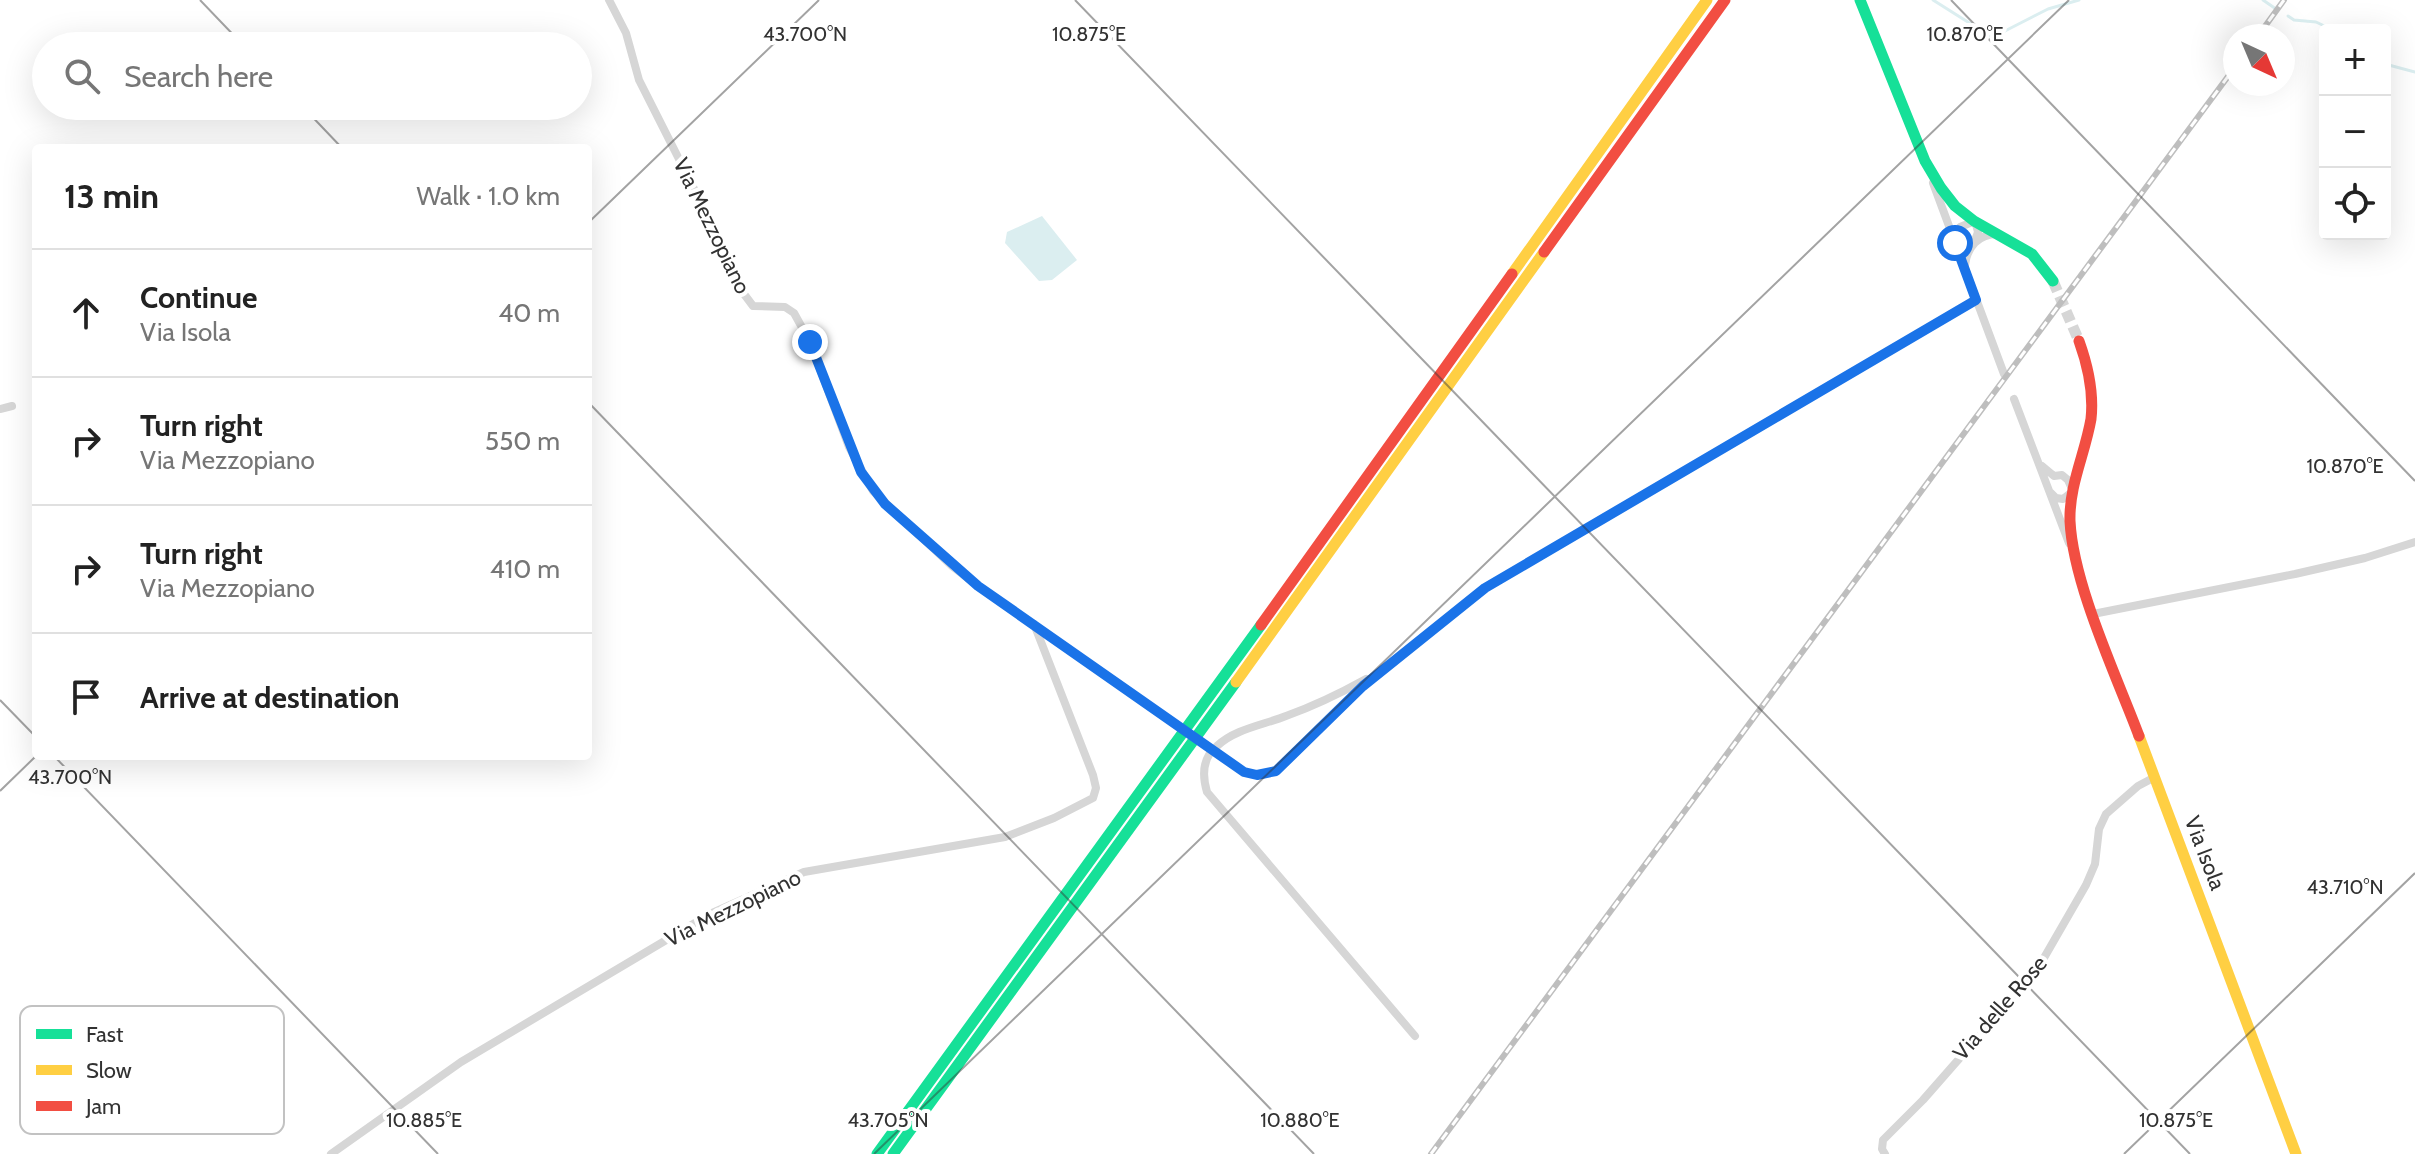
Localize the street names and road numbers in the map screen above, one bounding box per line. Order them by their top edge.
street label: Via Mezzopiano [667,154,757,298]
street label: Via Isola [2179,812,2232,894]
street label: Via Mezzopiano [661,863,805,953]
street label: Via delle Rose [1947,950,2053,1066]

